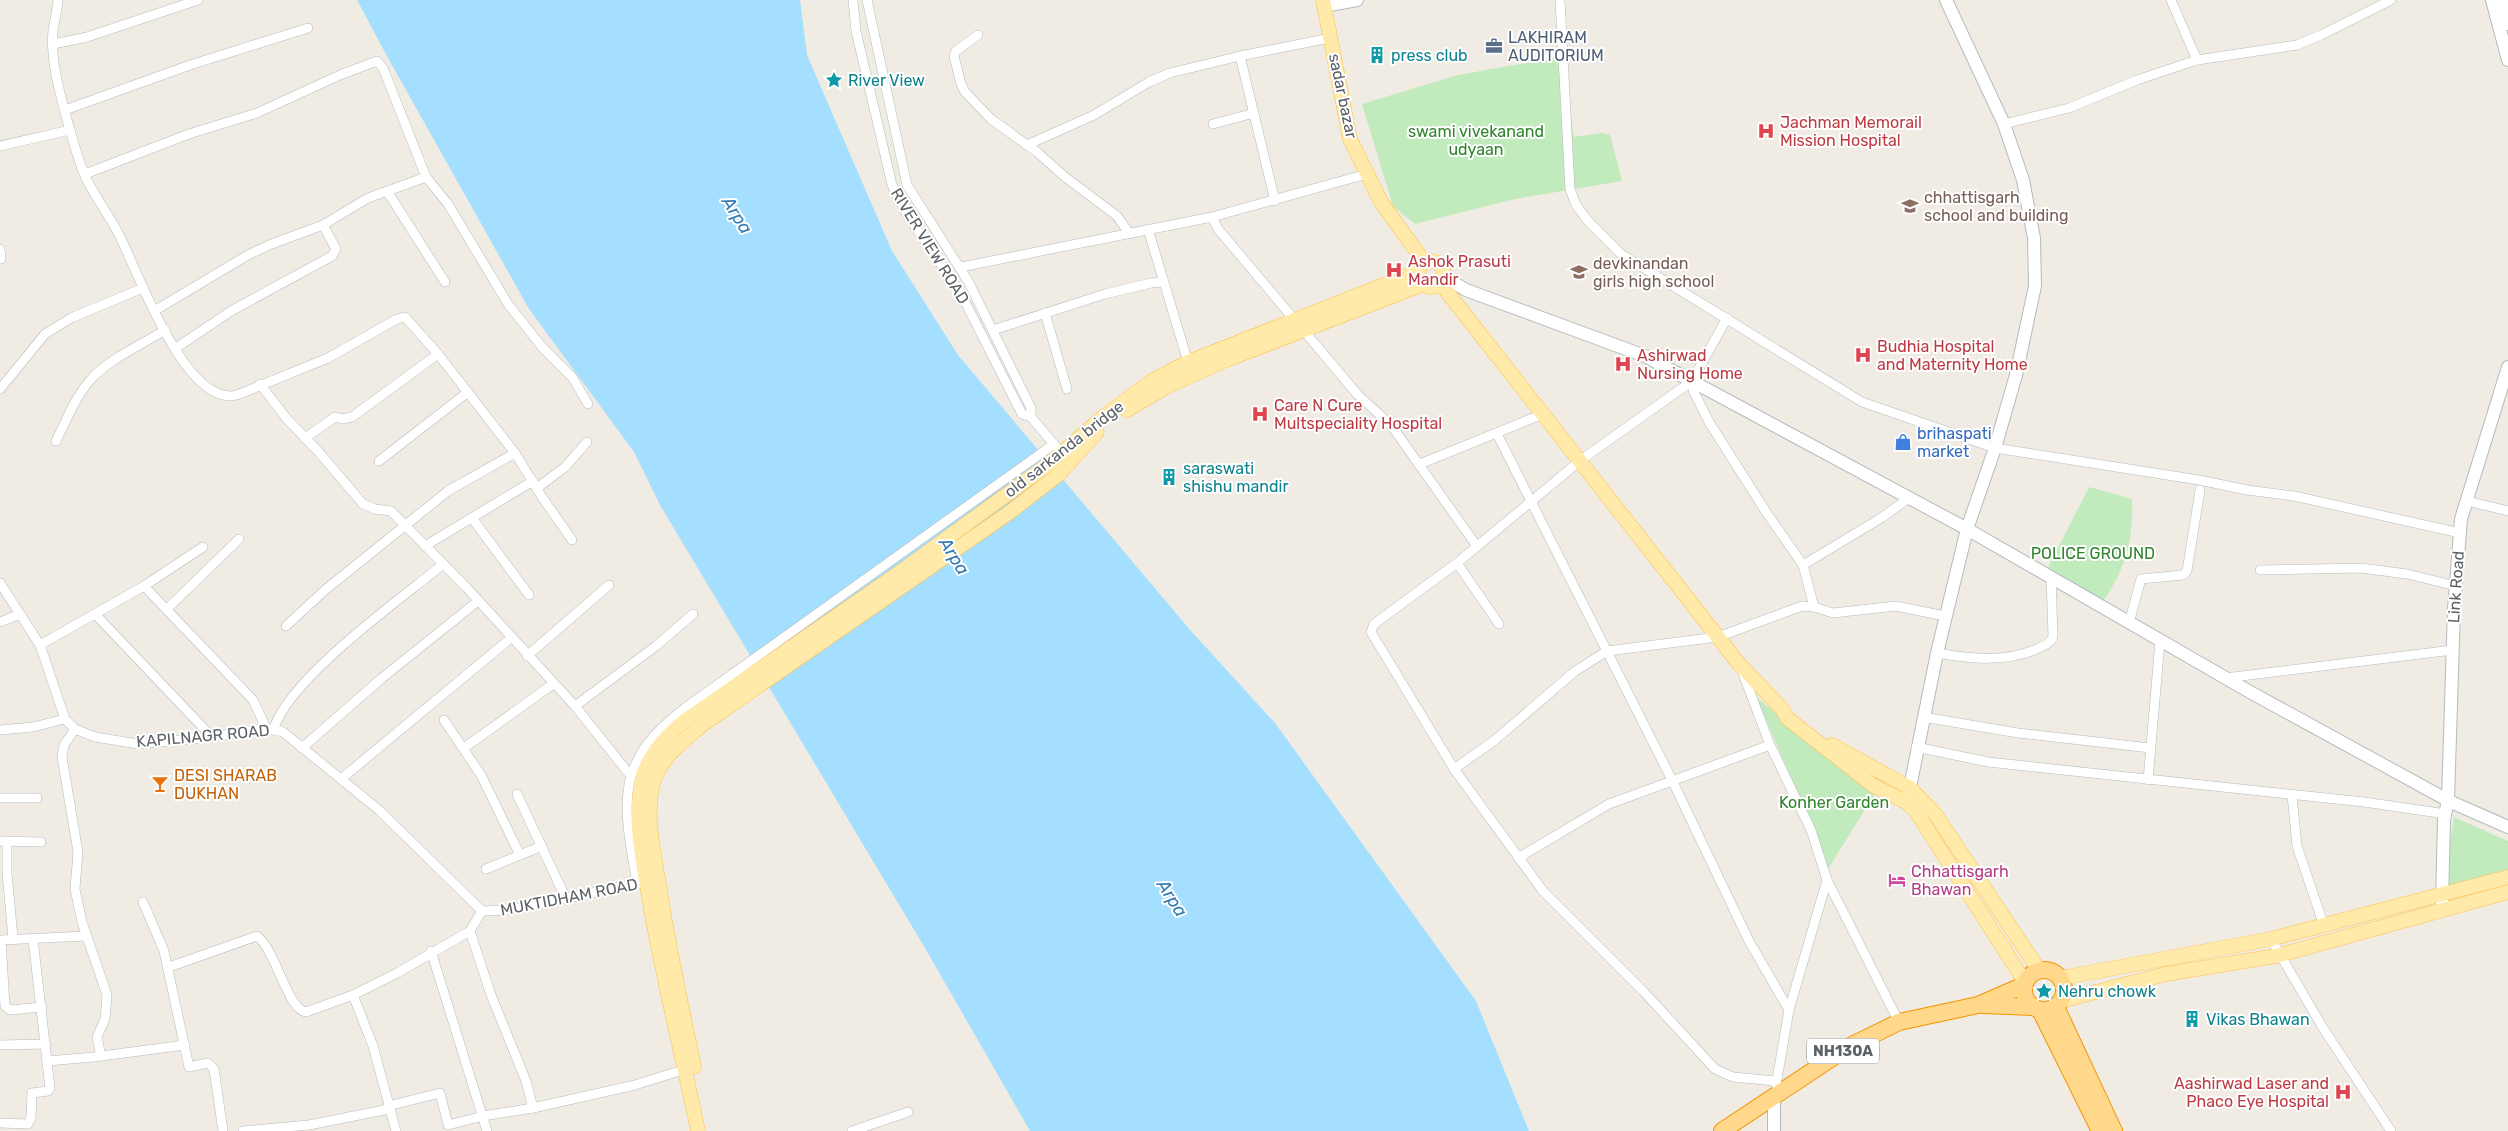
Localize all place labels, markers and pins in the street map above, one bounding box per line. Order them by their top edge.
place label: LAKHIRAM AUDITORIUM [1508,28,1604,65]
office icon: LAKHIRAM AUDITORIUM [1484,36,1504,56]
building icon: press club [1367,45,1387,65]
place label: press club [1391,46,1468,65]
place icon: River View [824,70,844,90]
place label: River View [848,71,925,90]
place label: Jachman Memorail Mission Hospital [1780,113,1922,150]
hospital icon: Jachman Memorail Mission Hospital [1756,121,1776,141]
place label: chhattisgarh school and building [1924,188,2068,225]
school or university icon: chhattisgarh school and building [1900,196,1920,216]
place label: Ashok Prasuti Mandir [1408,252,1511,289]
place label: devkinandan girls high school [1593,254,1714,291]
hospital icon: Ashok Prasuti Mandir [1384,260,1404,280]
school or university icon: devkinandan girls high school [1569,262,1589,282]
place label: Budhia Hospital and Maternity Home [1877,337,2028,374]
hospital icon: Budhia Hospital and Maternity Home [1853,345,1873,365]
place label: Ashirwad Nursing Home [1637,346,1743,383]
hospital icon: Ashirwad Nursing Home [1613,354,1633,374]
place label: Care N Cure Multspeciality Hospital [1274,396,1442,433]
hospital icon: Care N Cure Multspeciality Hospital [1250,404,1270,424]
place label: brihaspati market [1917,424,1992,461]
shop icon: brihaspati market [1893,432,1913,452]
place label: saraswati shishu mandir [1183,459,1288,496]
building icon: saraswati shishu mandir [1159,467,1179,487]
place label: DESI SHARAB DUKHAN [174,766,277,803]
bar icon: DESI SHARAB DUKHAN [150,774,170,794]
place label: Chhattisgarh Bhawan [1911,862,2009,899]
hotel icon: Chhattisgarh Bhawan [1887,870,1907,890]
place icon: Nehru chowk [2034,981,2054,1001]
place label: Nehru chowk [2058,982,2157,1001]
building icon: Vikas Bhawan [2182,1009,2202,1029]
place label: Vikas Bhawan [2206,1010,2310,1029]
place label: Aashirwad Laser and Phaco Eye Hospital [2174,1074,2329,1111]
hospital icon: Aashirwad Laser and Phaco Eye Hospital [2333,1082,2353,1102]

